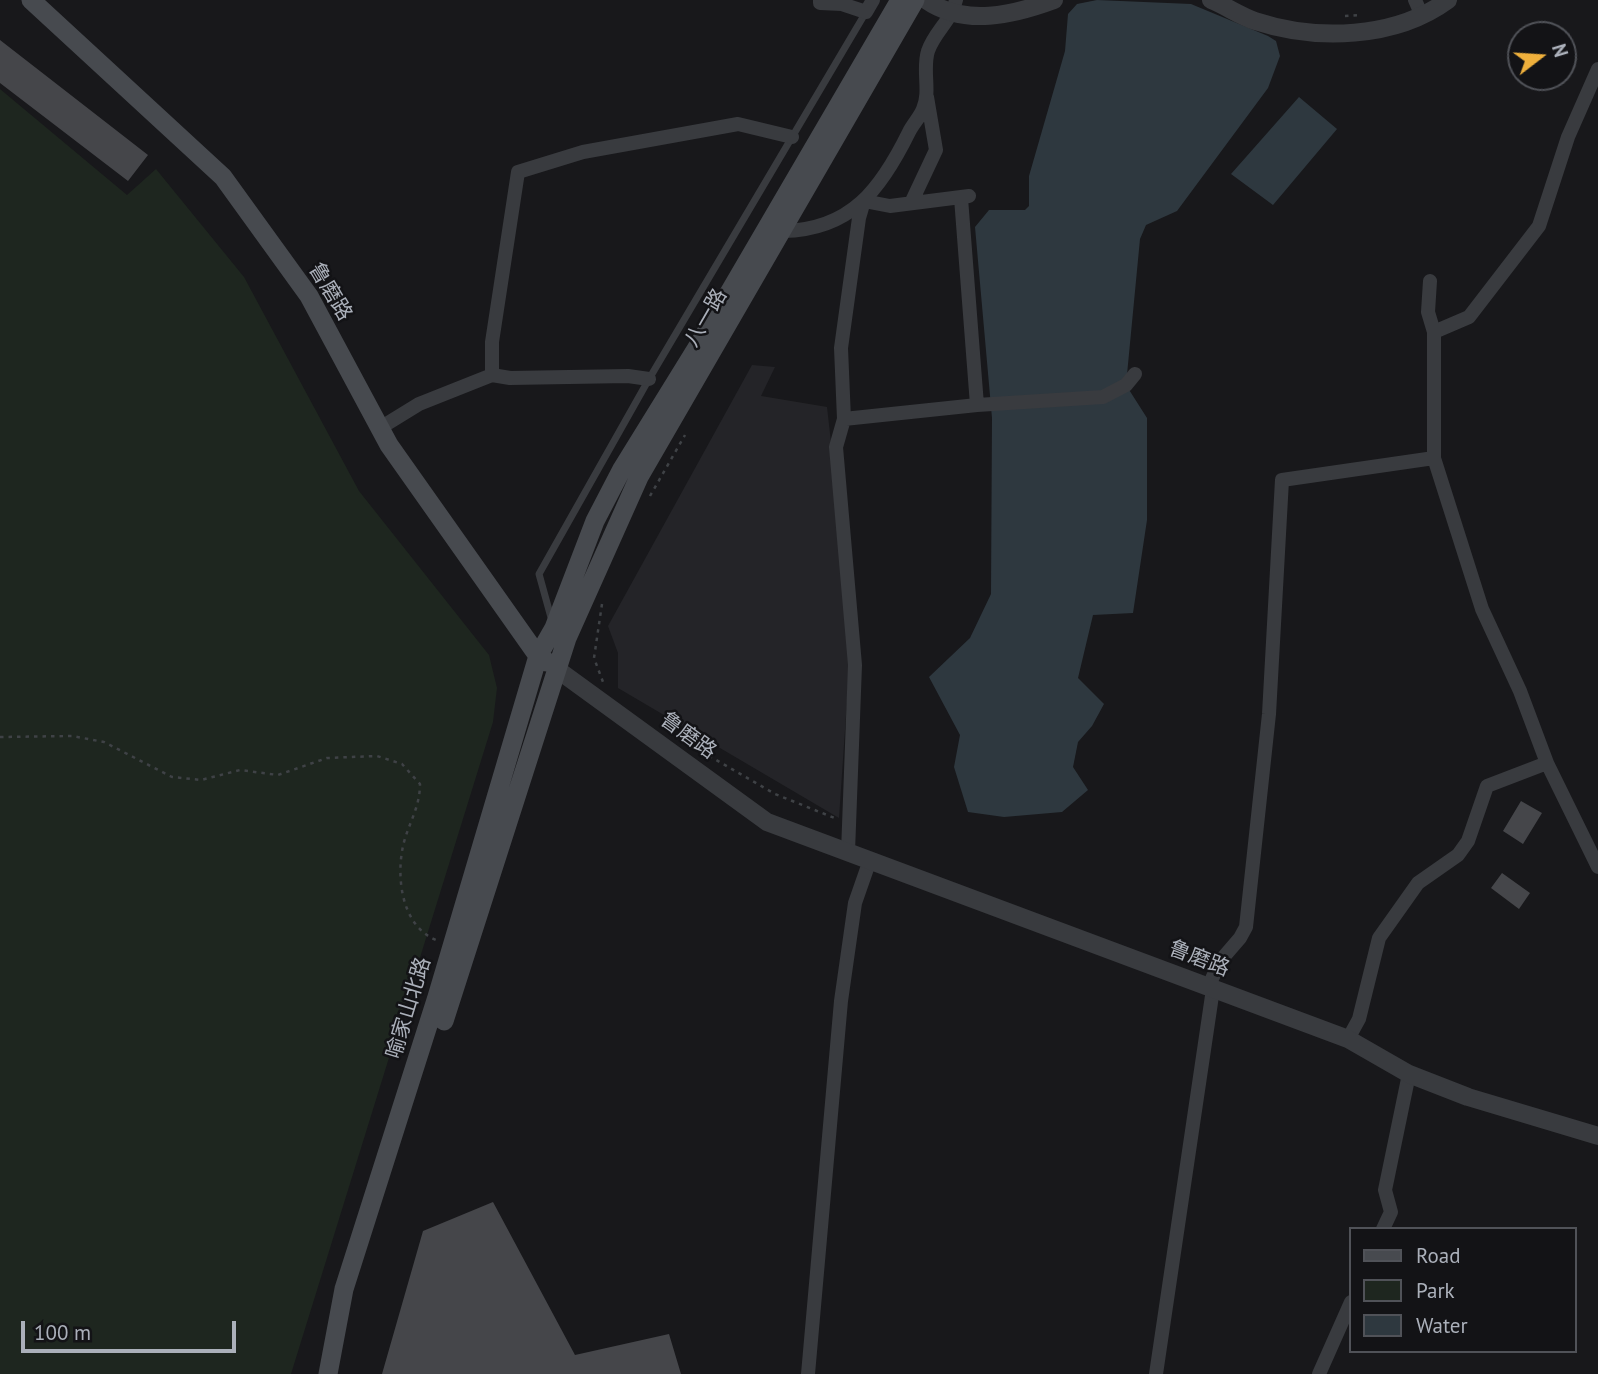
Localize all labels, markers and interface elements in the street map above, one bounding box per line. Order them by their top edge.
north arrow [1507,21,1577,91]
text: N [1547,41,1573,60]
street label: 鲁磨路 [303,259,357,325]
street label: 八一路 [679,284,733,352]
street label: 鲁磨路 [655,707,721,765]
street label: 鲁磨路 [1165,936,1233,982]
street label: 喻家山北路 [382,954,436,1062]
legend [1350,1227,1577,1353]
text: Road [1416,1242,1460,1269]
text: Park [1416,1277,1455,1304]
scale bar [24,1308,240,1352]
text: Water [1416,1312,1468,1339]
text: 100 m [34,1319,91,1346]

